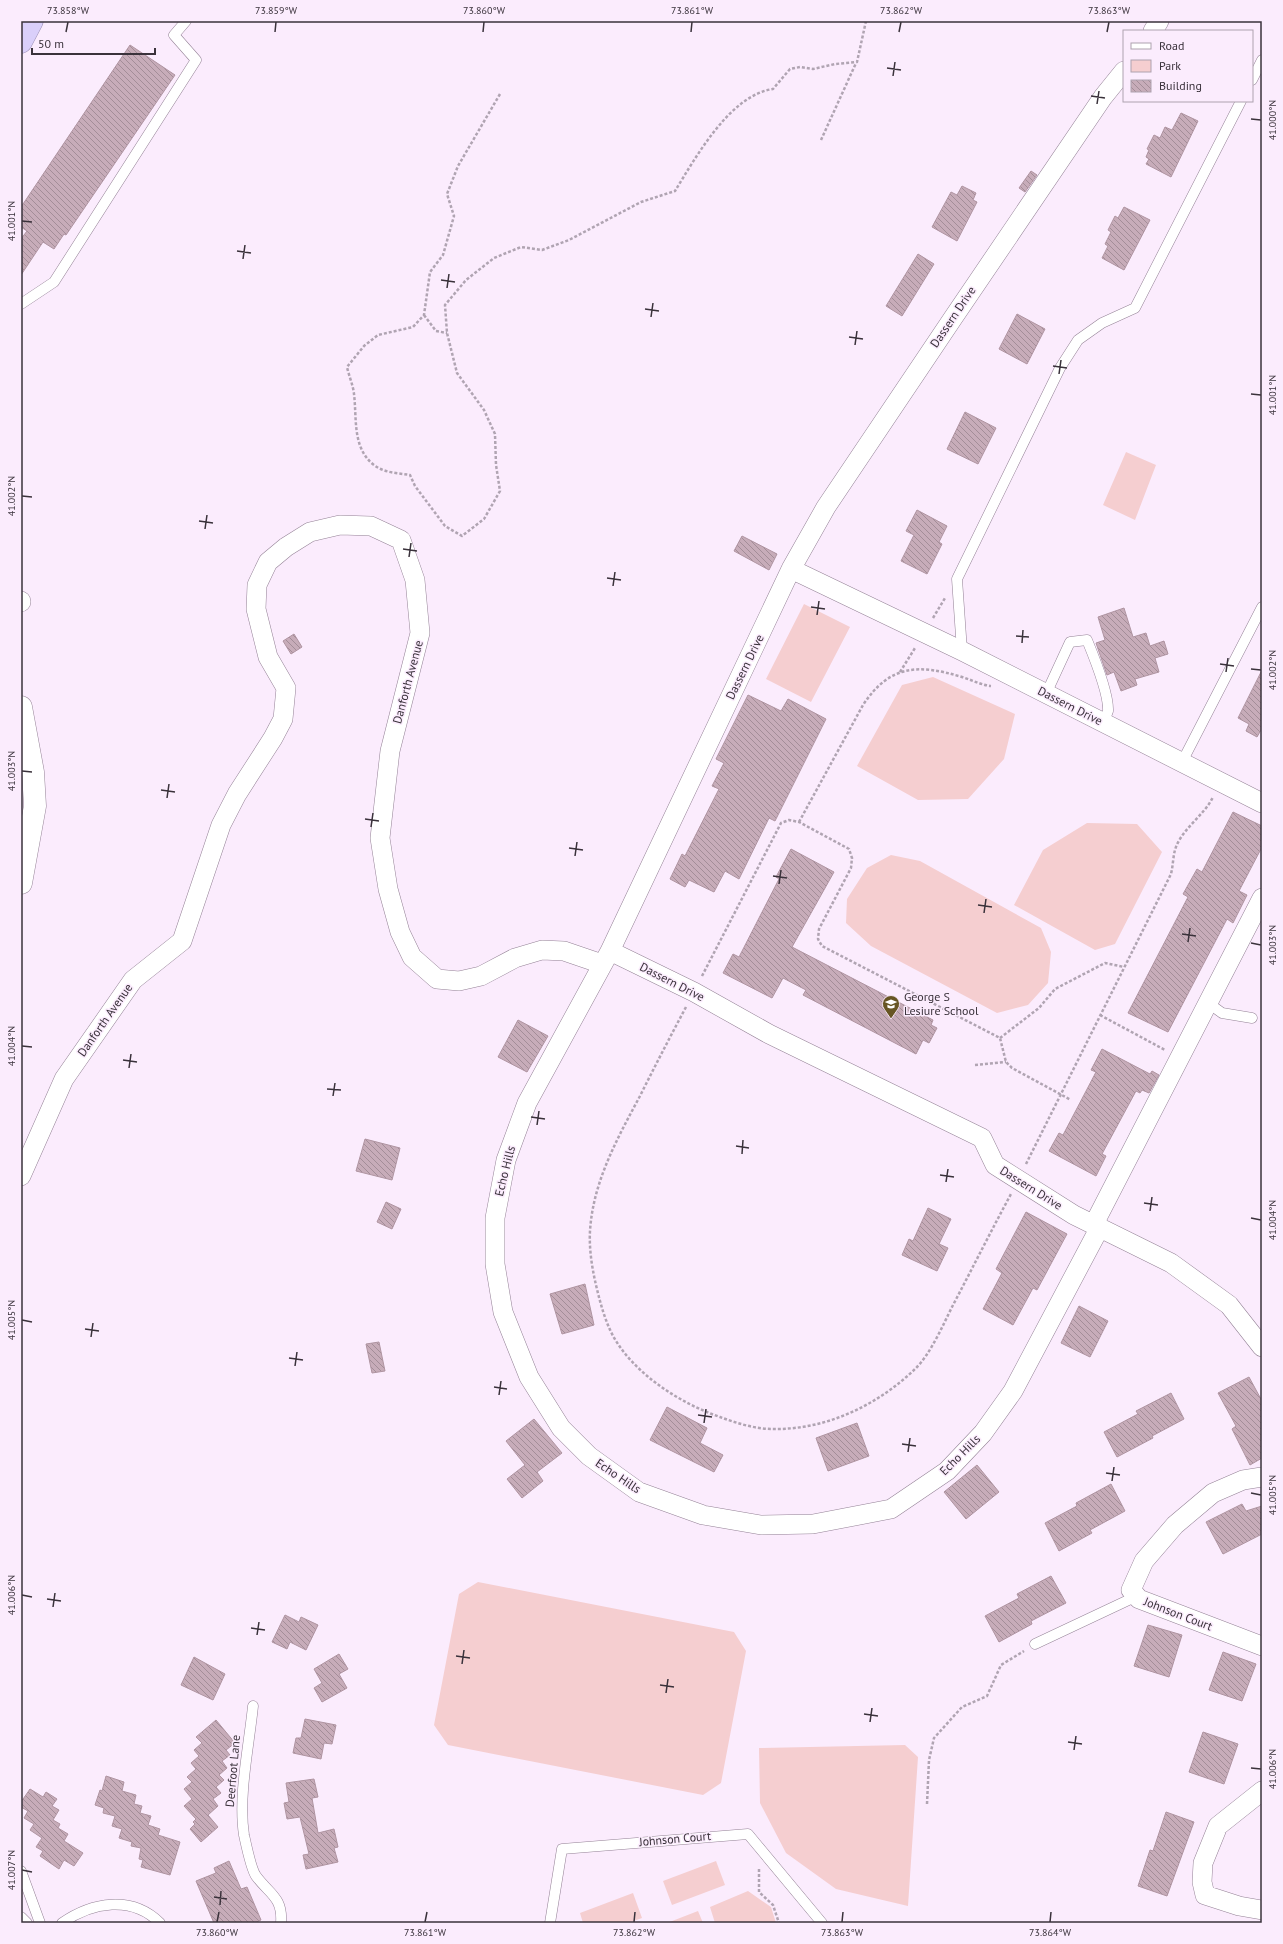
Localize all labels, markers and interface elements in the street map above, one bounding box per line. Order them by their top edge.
text: 73.858°W [47,4,90,17]
text: 73.859°W [255,4,298,17]
text: 73.860°W [463,4,506,17]
text: 73.861°W [671,4,714,17]
text: 73.862°W [880,4,923,17]
text: 73.863°W [1088,4,1131,17]
scale bar [32,30,155,56]
legend [1123,30,1253,102]
text: 50 m [38,36,64,51]
text: Road [1159,38,1184,53]
text: Park [1159,58,1181,73]
text: Building [1159,78,1202,93]
text: 41.000°N [1266,100,1279,140]
text: 41.001°N [5,201,18,241]
street label: Dassern Drive [927,283,979,350]
text: 41.001°N [1266,375,1279,415]
text: 41.002°N [5,476,18,516]
street label: Dassern Drive [722,632,767,702]
street label: Danforth Avenue [389,638,426,725]
text: 41.002°N [1266,650,1279,690]
street label: Dassern Drive [1035,683,1105,728]
text: 41.003°N [5,751,18,791]
text: 41.003°N [1266,925,1279,965]
street label: Dassern Drive [637,959,707,1004]
street label: Danforth Avenue [74,980,135,1059]
place label: George S Lesiure School [904,989,979,1018]
school or university icon: George S Lesiure School [881,994,901,1019]
text: 41.004°N [5,1026,18,1066]
street label: Echo Hills [491,1144,518,1198]
street label: Dassern Drive [997,1162,1065,1213]
text: 41.004°N [1266,1200,1279,1240]
text: 41.005°N [5,1300,18,1340]
street label: Echo Hills [936,1431,983,1478]
street label: Echo Hills [593,1455,644,1496]
text: 41.005°N [1266,1475,1279,1515]
text: 41.006°N [5,1575,18,1615]
street label: Johnson Court [1141,1593,1215,1633]
street label: Deerfoot Lane [222,1734,243,1808]
text: 41.006°N [1266,1749,1279,1789]
street label: Johnson Court [637,1828,712,1849]
text: 41.007°N [5,1850,18,1890]
text: 73.860°W [196,1926,239,1939]
text: 73.861°W [404,1926,447,1939]
text: 73.862°W [613,1926,656,1939]
text: 73.863°W [821,1926,864,1939]
text: 73.864°W [1029,1926,1072,1939]

